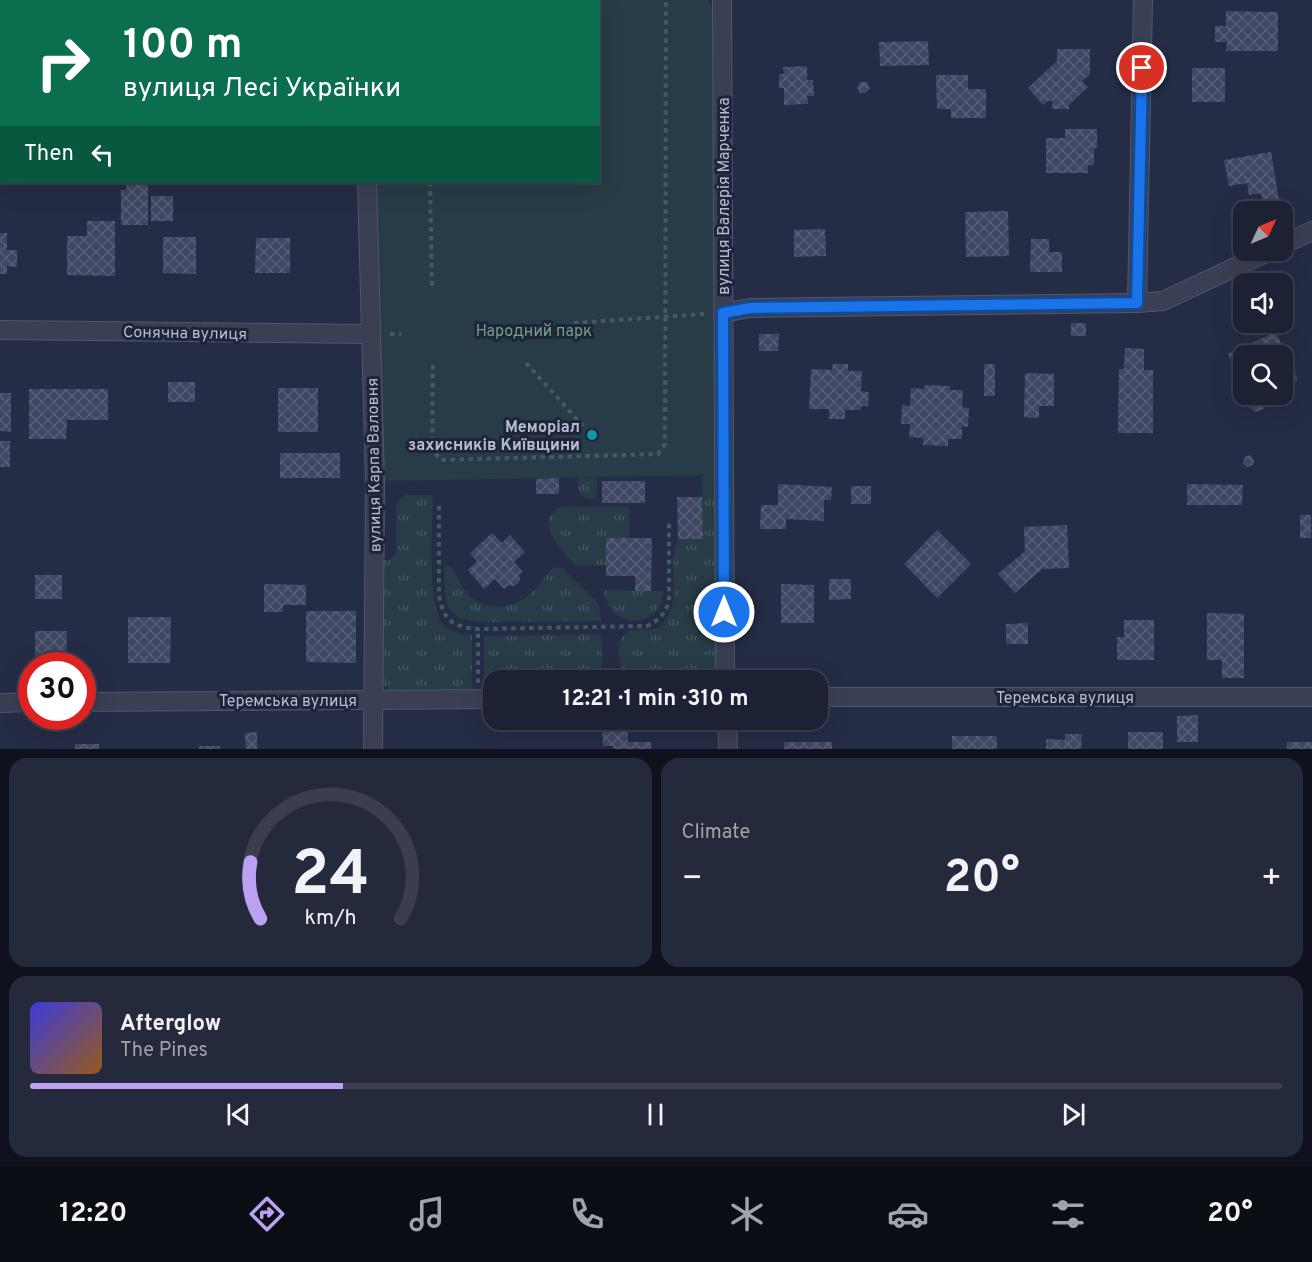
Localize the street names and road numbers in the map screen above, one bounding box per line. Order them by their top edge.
street label: вулиця Валерія Марченка [715,97,735,295]
street label: Сонячна вулиця [123,323,247,345]
street label: вулиця Карпа Валовня [363,378,387,552]
street label: Теремська вулиця [996,689,1134,709]
street label: Теремська вулиця [219,692,357,712]

